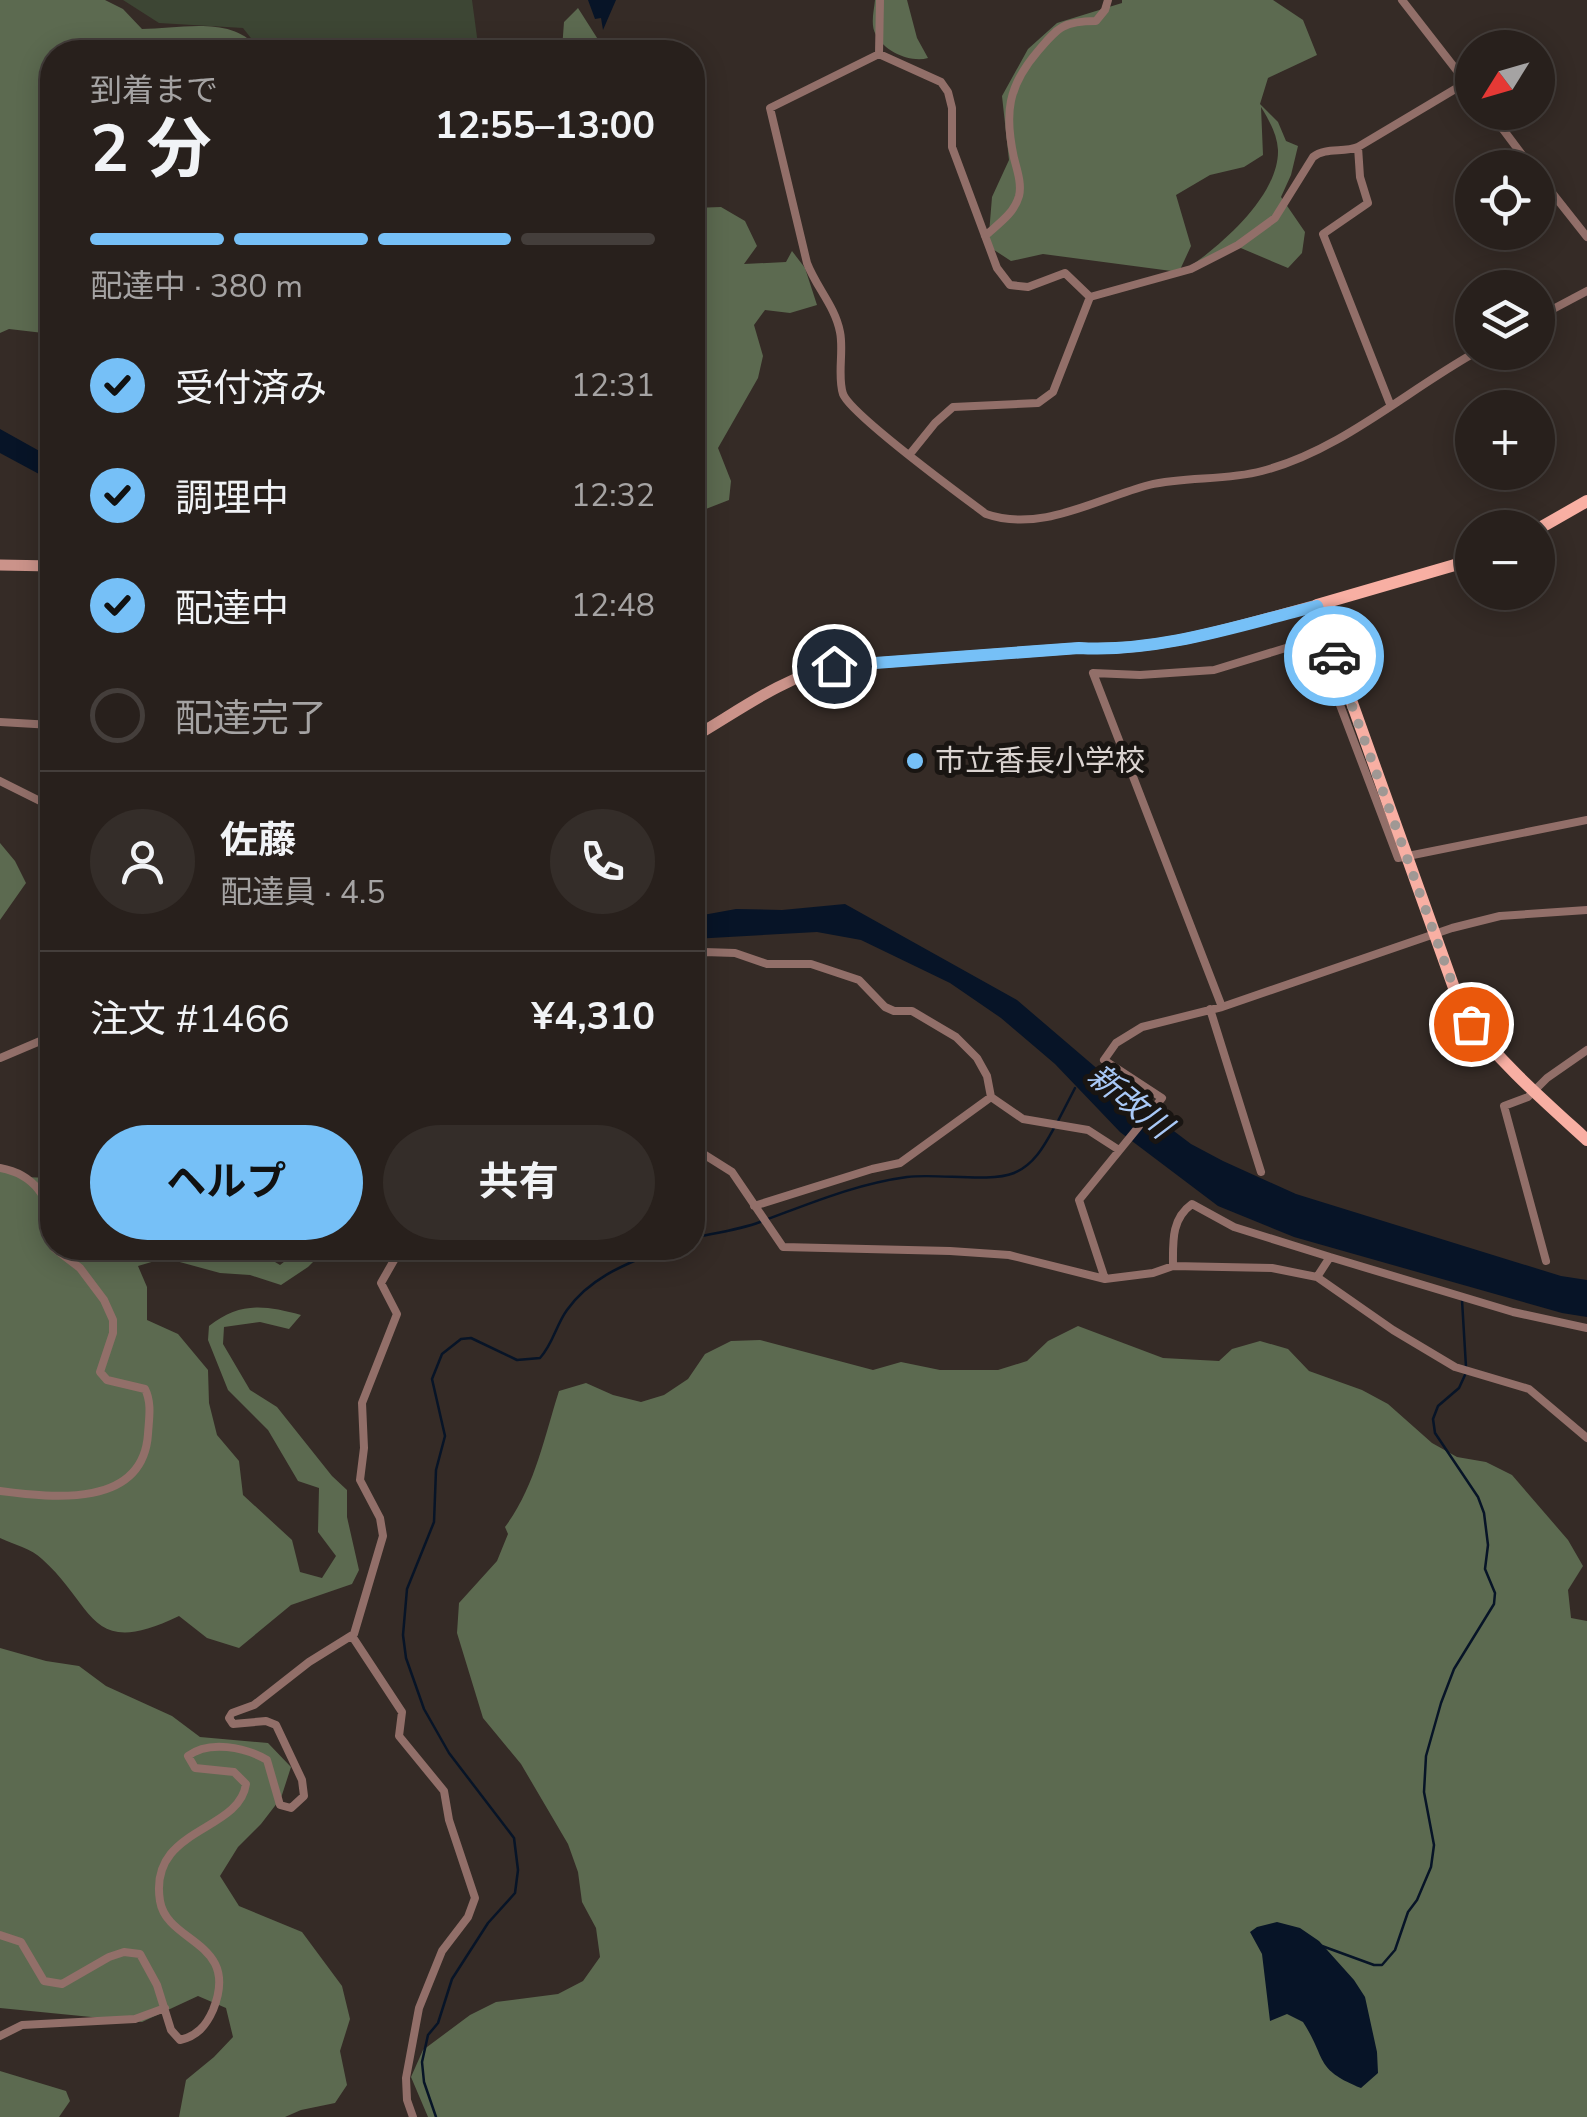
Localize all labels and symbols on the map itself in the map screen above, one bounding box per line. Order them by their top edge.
north arrow [1455,30,1555,130]
courier [1284,606,1384,706]
pin [792,624,877,709]
place label: 市立香長小学校 [935,741,1145,782]
marker: 市立香長小学校 [904,750,926,772]
pin [1429,982,1514,1067]
water label: 新改川 [1079,1054,1183,1150]

